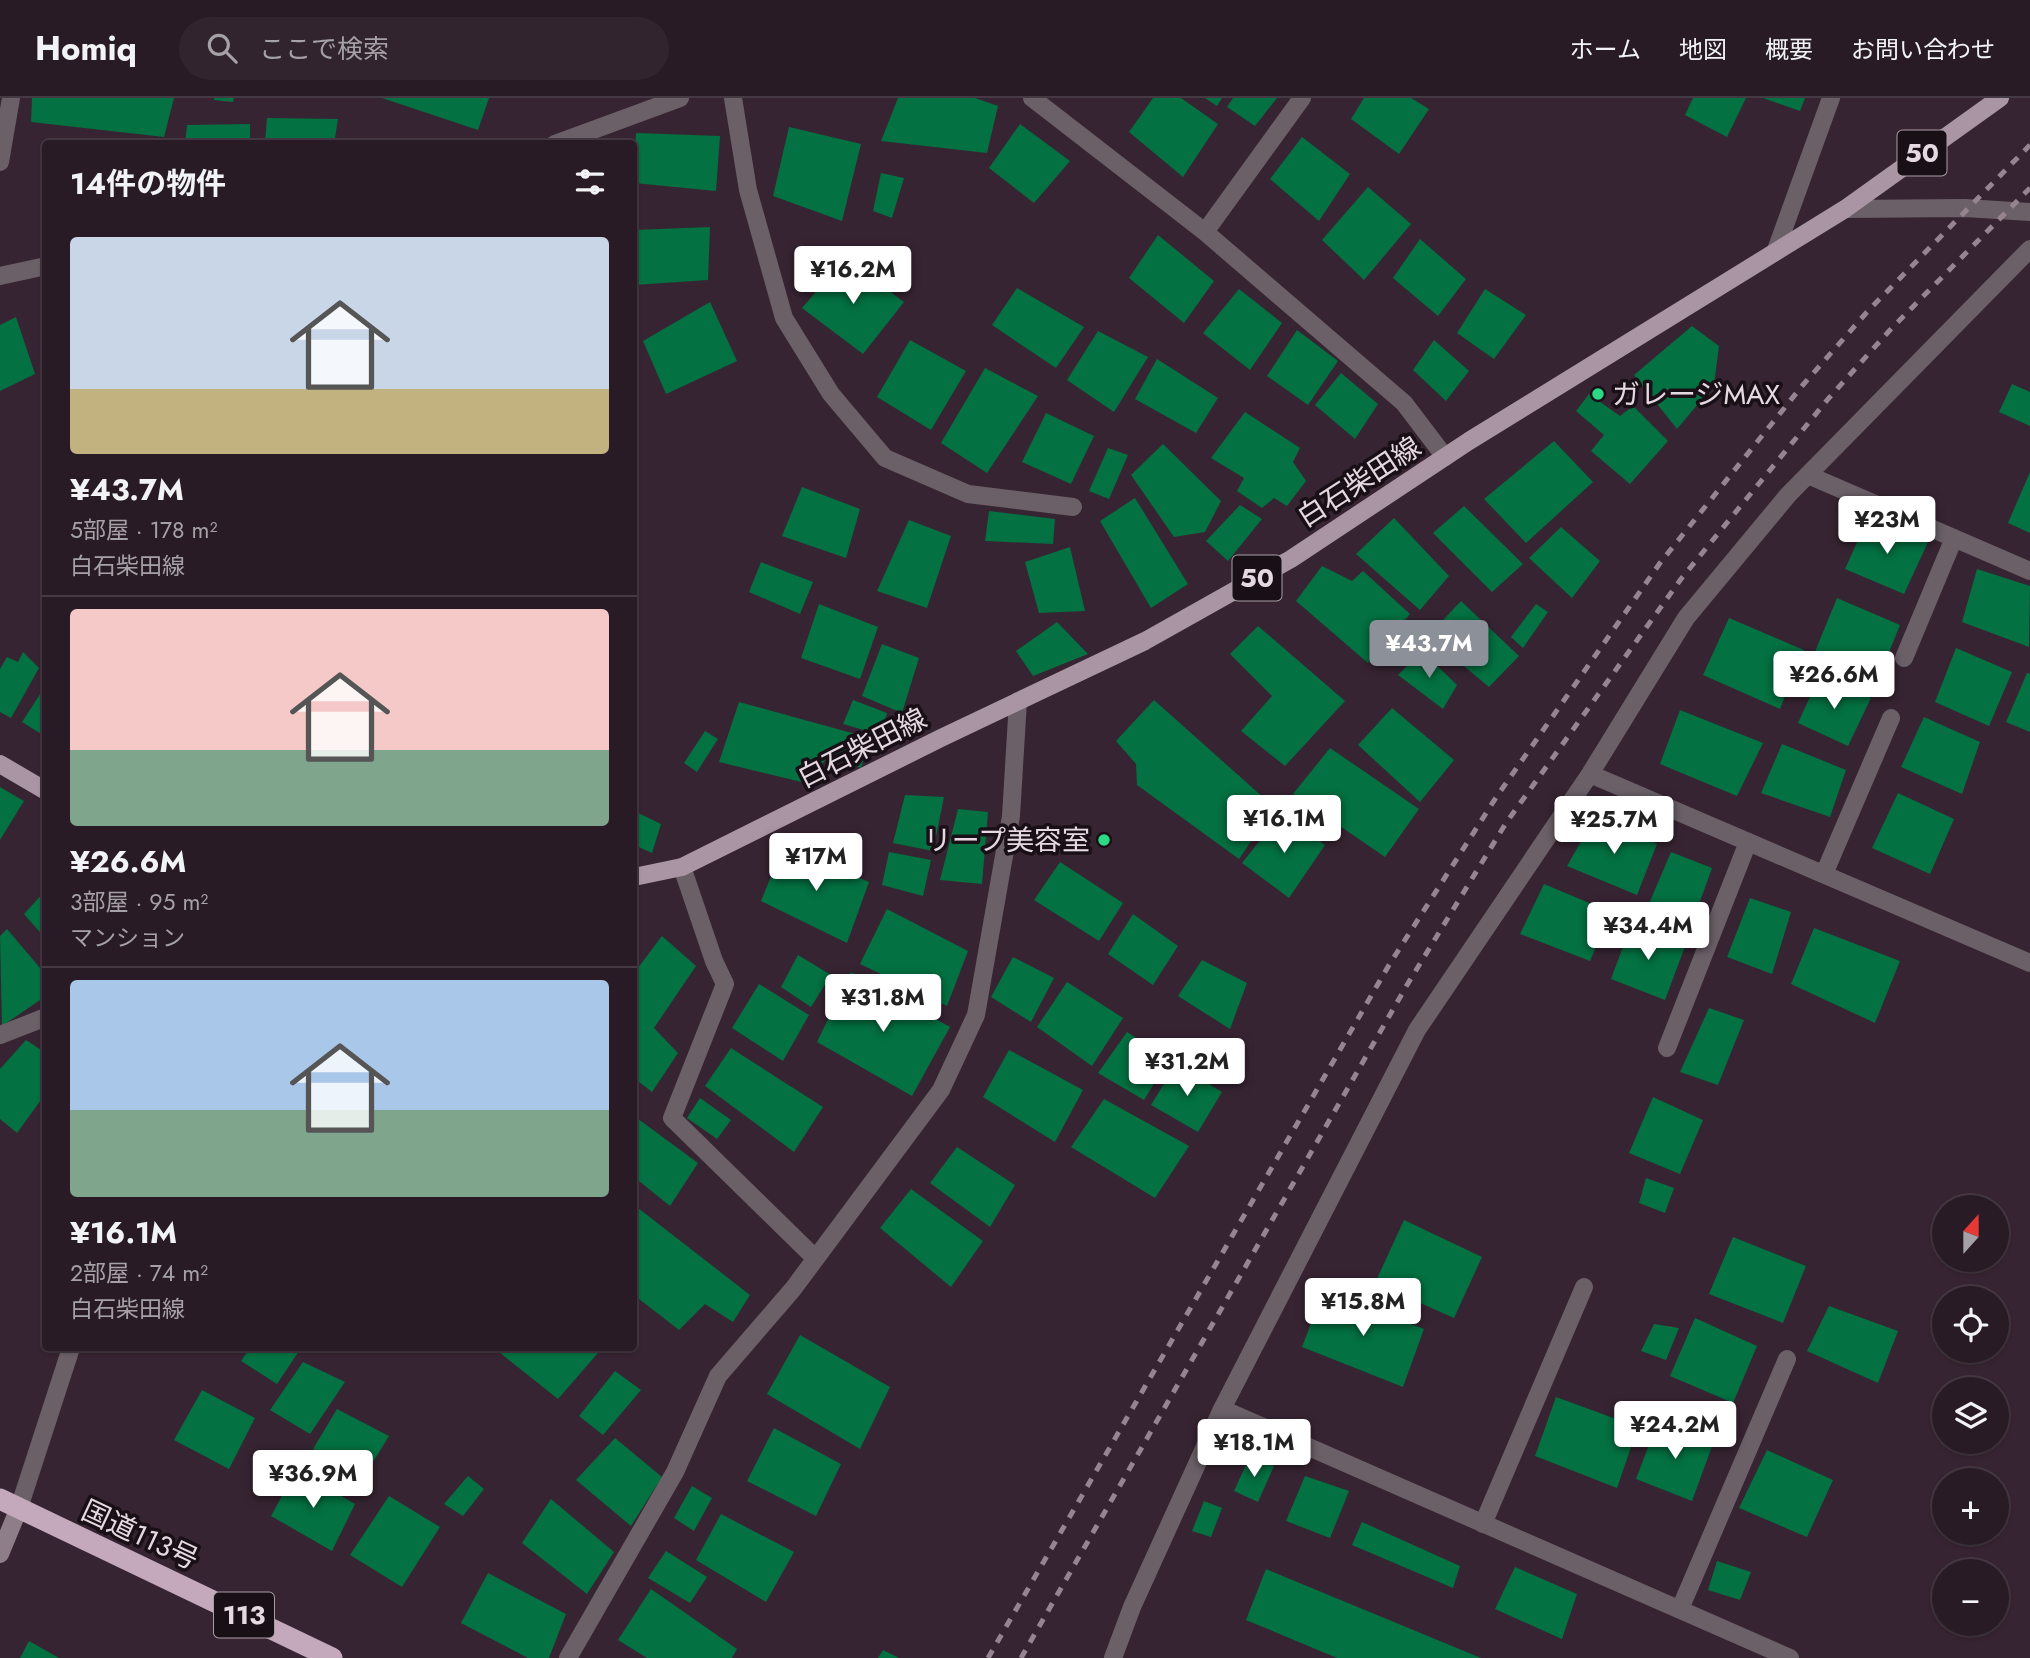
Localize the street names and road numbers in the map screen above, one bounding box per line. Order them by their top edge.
road number: 50 [1898,130,1946,176]
street label: 白石柴田線 [1289,427,1429,537]
road number: 50 [1232,556,1282,600]
street label: 白石柴田線 [790,698,934,798]
street label: 国道113号 [75,1490,205,1580]
road number: 113 [214,1592,274,1638]

